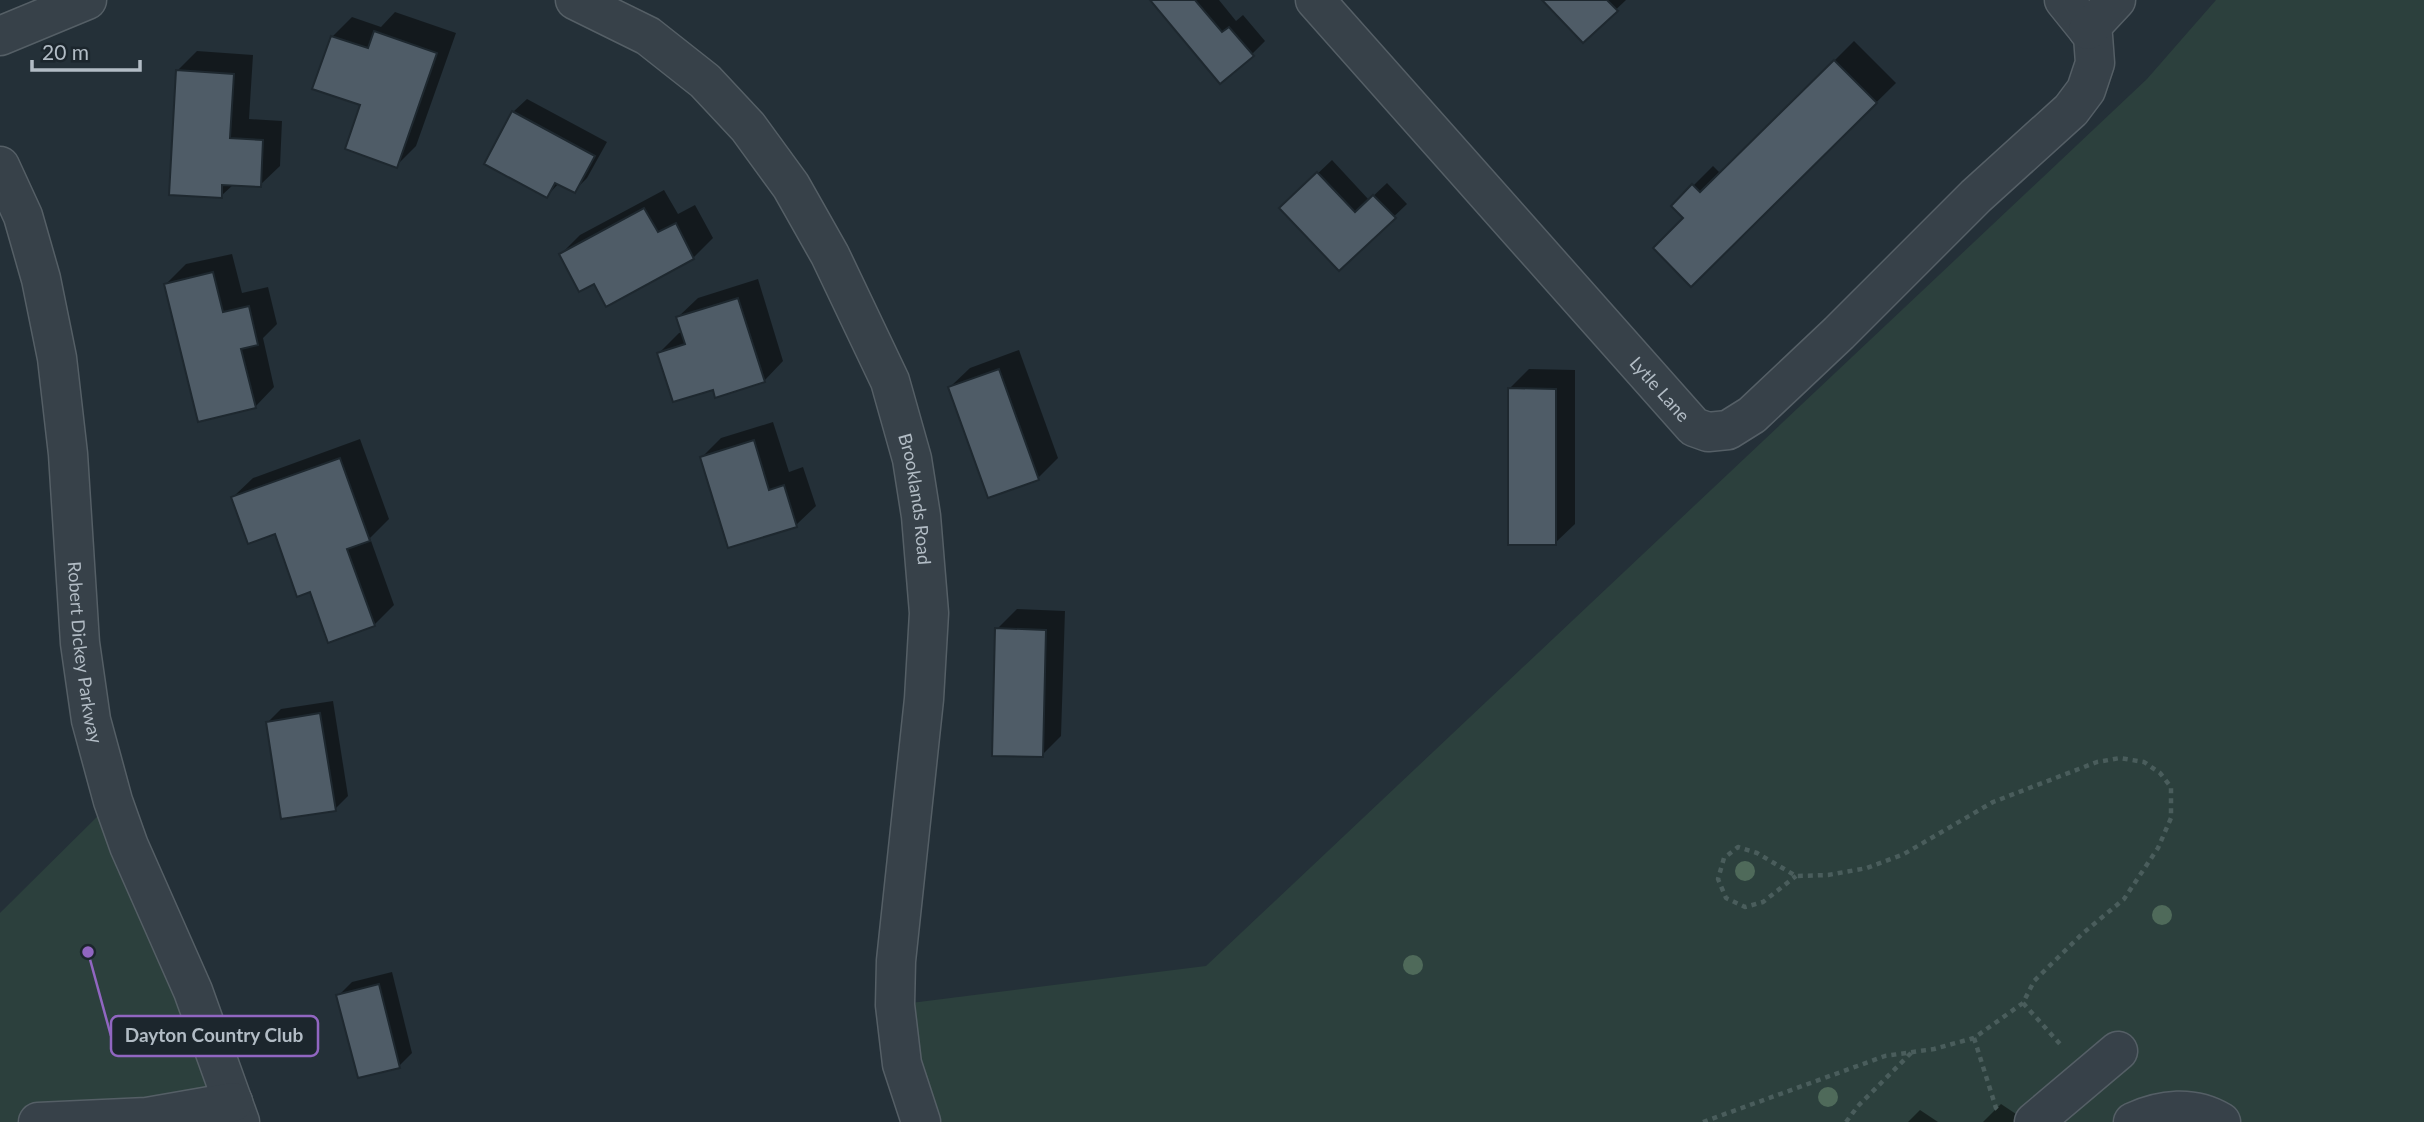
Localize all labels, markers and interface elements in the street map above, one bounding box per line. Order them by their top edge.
scale bar [32,28,140,72]
text: 20 m [42,39,89,64]
street label: Lytle Lane [1626,352,1695,426]
street label: Brooklands Road [894,431,936,566]
street label: Robert Dickey Parkway [64,561,108,746]
callout: Dayton Country Club [111,1016,318,1056]
text: Dayton Country Club [125,1023,303,1046]

